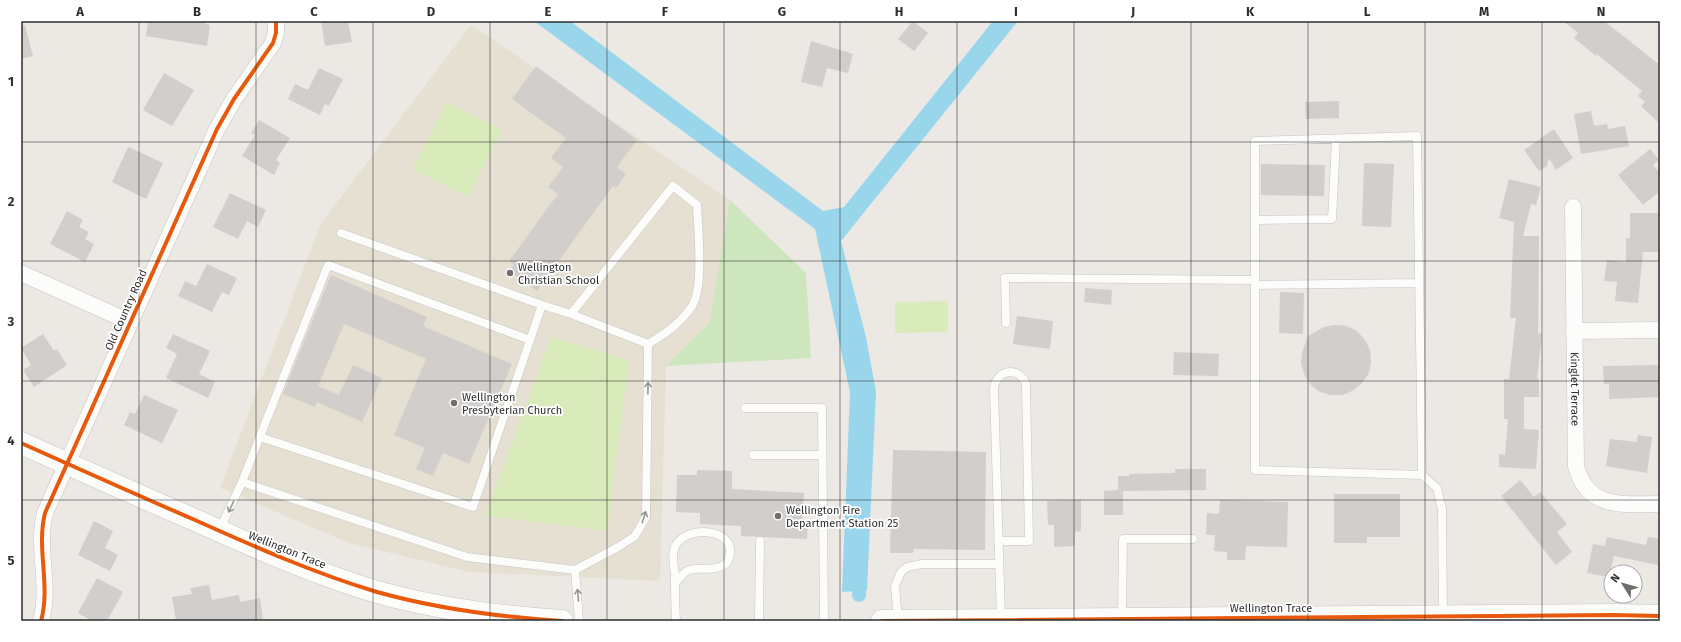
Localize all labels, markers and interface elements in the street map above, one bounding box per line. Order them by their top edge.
text: A [75,4,84,19]
text: B [193,4,201,19]
text: C [310,4,318,19]
text: D [427,4,436,19]
text: E [545,4,552,19]
text: F [662,4,669,19]
text: G [778,4,786,19]
text: H [895,4,903,19]
text: I [1014,4,1018,19]
text: J [1130,4,1135,19]
text: K [1246,4,1255,19]
text: L [1364,4,1371,19]
text: M [1479,4,1489,19]
text: N [1597,4,1605,19]
text: 1 [8,74,14,89]
text: 2 [8,194,15,209]
place label: Wellington Christian School [518,261,599,287]
street label: Old Country Road [102,267,150,353]
marker: Wellington Christian School [505,268,515,278]
text: 3 [7,314,15,329]
street label: Kinglet Terrace [1568,352,1582,426]
one-way arrow [644,382,651,395]
place label: Wellington Presbyterian Church [462,391,562,417]
marker: Wellington Presbyterian Church [449,398,459,408]
text: 4 [7,433,15,448]
one-way arrow [227,500,234,512]
place label: Wellington Fire Department Station 25 [786,504,899,530]
one-way arrow [641,511,648,524]
marker: Wellington Fire Department Station 25 [773,511,783,521]
street label: Wellington Trace [246,529,328,571]
text: 5 [8,553,15,568]
north arrow [1603,564,1643,604]
text: N [1608,571,1623,585]
one-way arrow [574,589,581,602]
street label: Wellington Trace [1230,602,1312,615]

